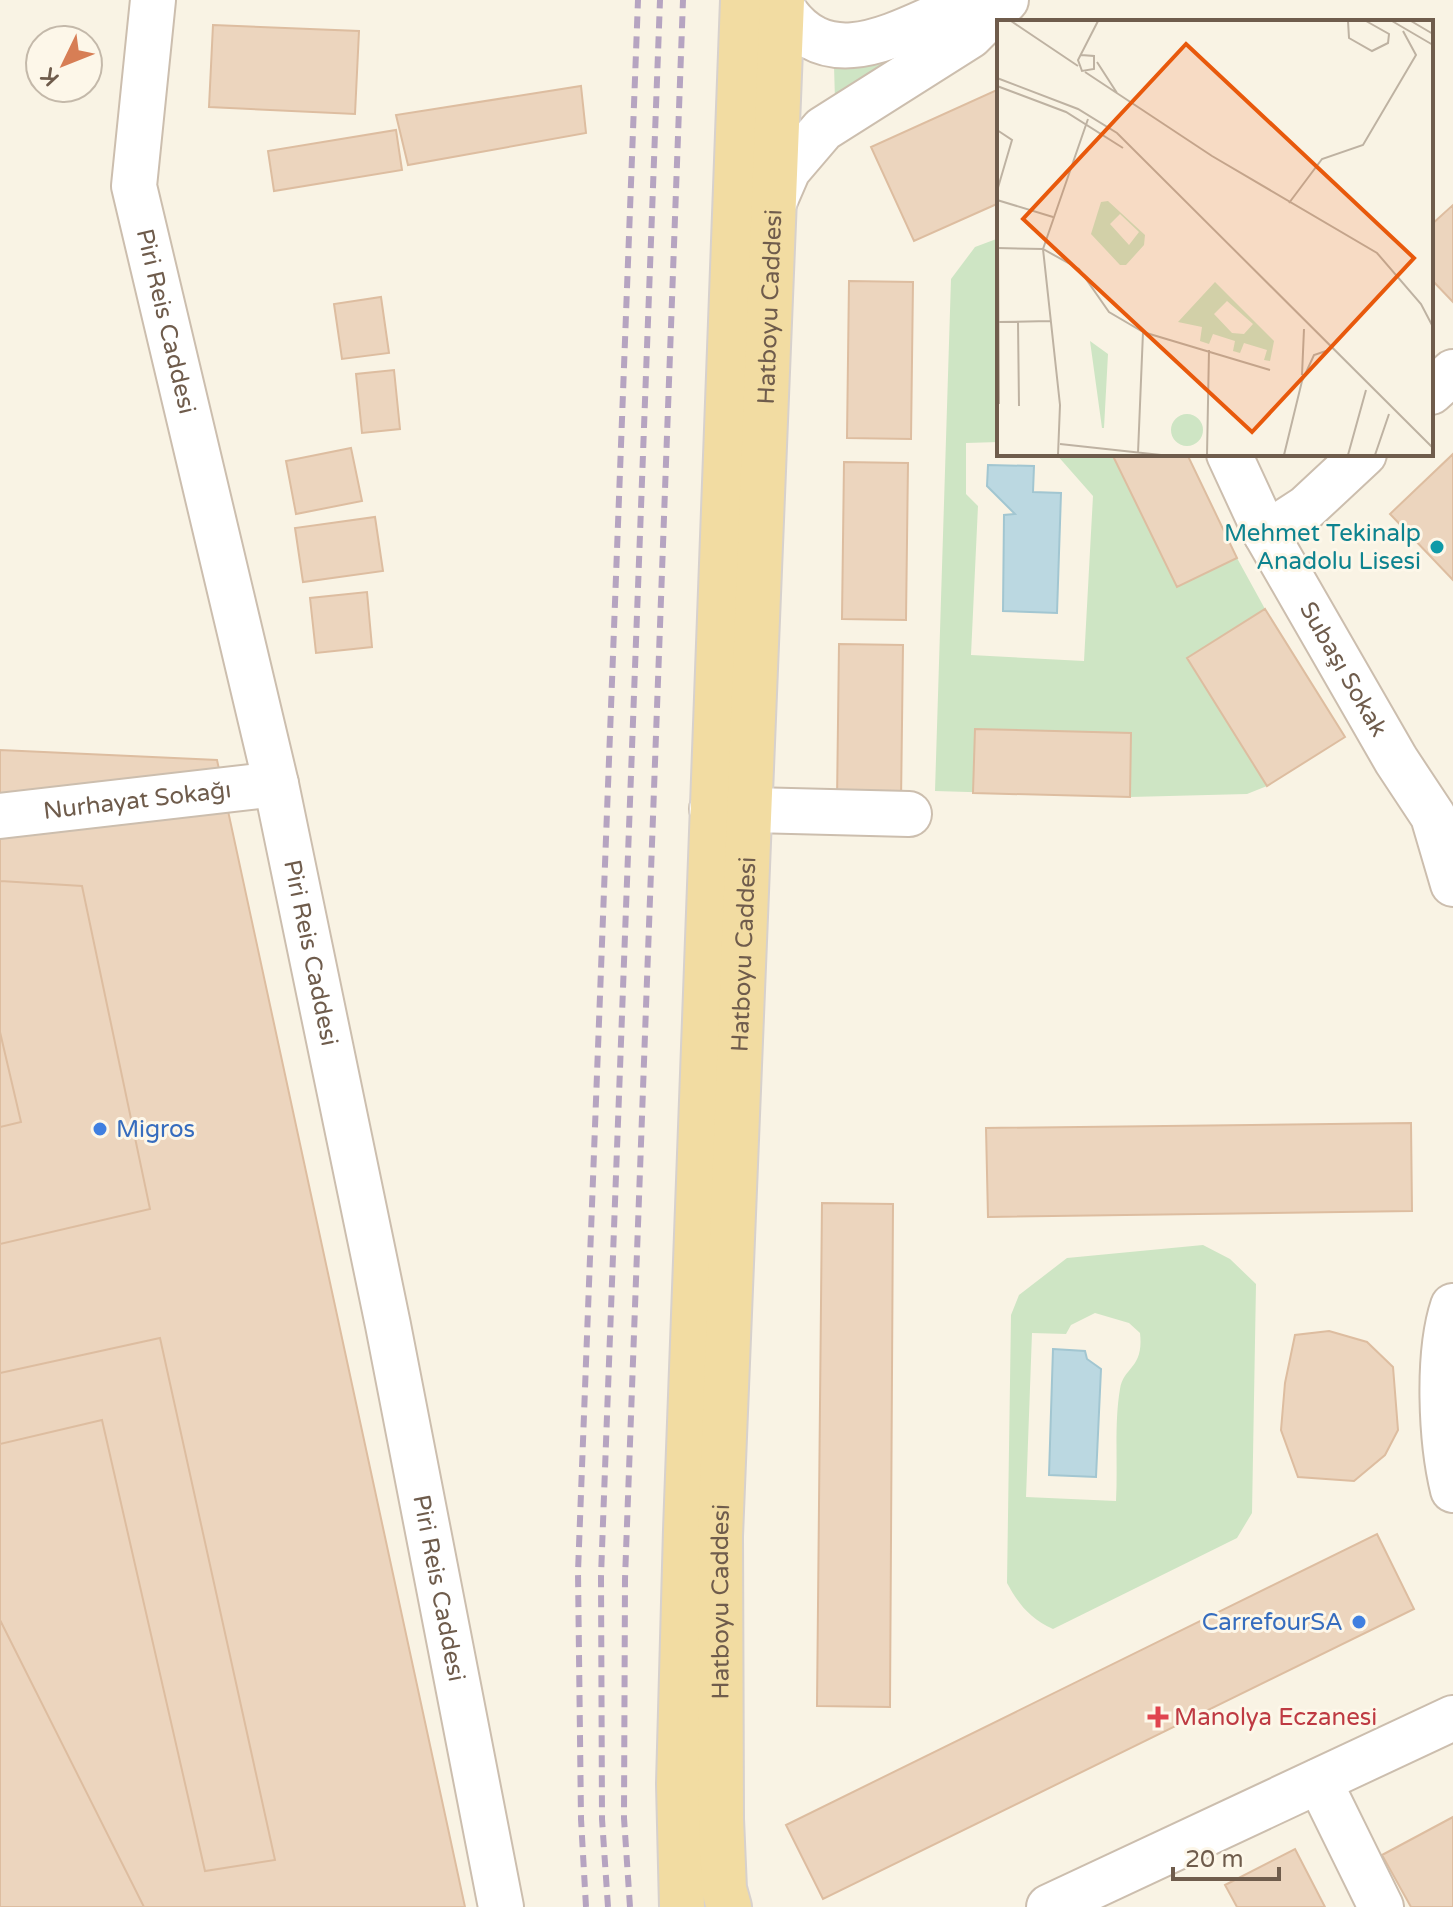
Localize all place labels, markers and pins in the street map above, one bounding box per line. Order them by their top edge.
place label: Mehmet Tekinalp Anadolu Lisesi [1224,519,1421,576]
marker: Mehmet Tekinalp Anadolu Lisesi [1428,538,1446,556]
place label: Migros [116,1115,195,1144]
marker: Migros [91,1120,109,1138]
place label: CarrefourSA [1202,1608,1343,1637]
marker: CarrefourSA [1350,1613,1368,1631]
place label: Manolya Eczanesi [1174,1703,1377,1732]
marker: Manolya Eczanesi [1149,1708,1167,1726]

